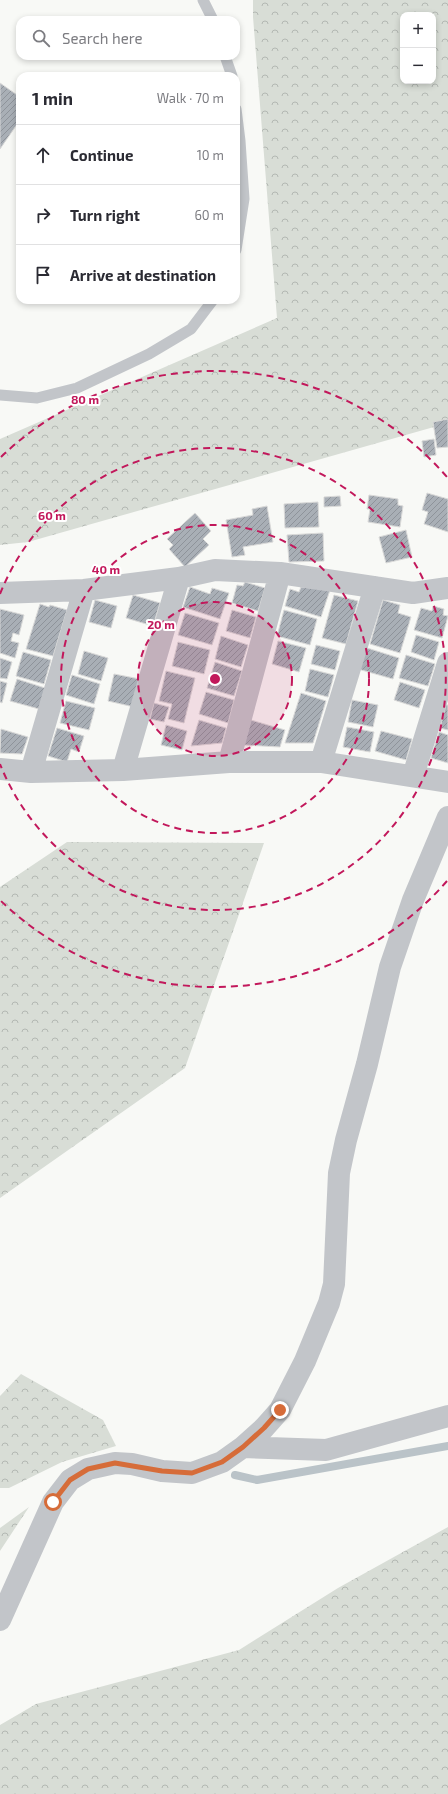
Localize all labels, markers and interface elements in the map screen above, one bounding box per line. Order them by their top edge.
map controls [400,12,436,84]
button: + [400,12,436,48]
search box [16,16,240,60]
icon: search [30,27,52,49]
text: Search here [62,29,143,47]
button: − [400,48,436,84]
text: 1 min [32,88,73,108]
text: Walk · 70 m [157,90,224,106]
icon: ahead [32,144,54,166]
text: Continue [70,146,133,164]
text: 10 m [197,147,224,163]
icon: right [32,204,54,226]
text: Turn right [70,206,140,224]
text: 60 m [194,207,224,223]
icon: arrive [32,264,54,286]
text: Arrive at destination [70,266,216,284]
text: 80 m [71,392,99,406]
text: 60 m [38,508,66,522]
text: 40 m [92,562,120,576]
text: 20 m [147,617,175,631]
centre of rings [208,672,222,686]
route end [271,1401,289,1419]
route start [44,1493,62,1511]

